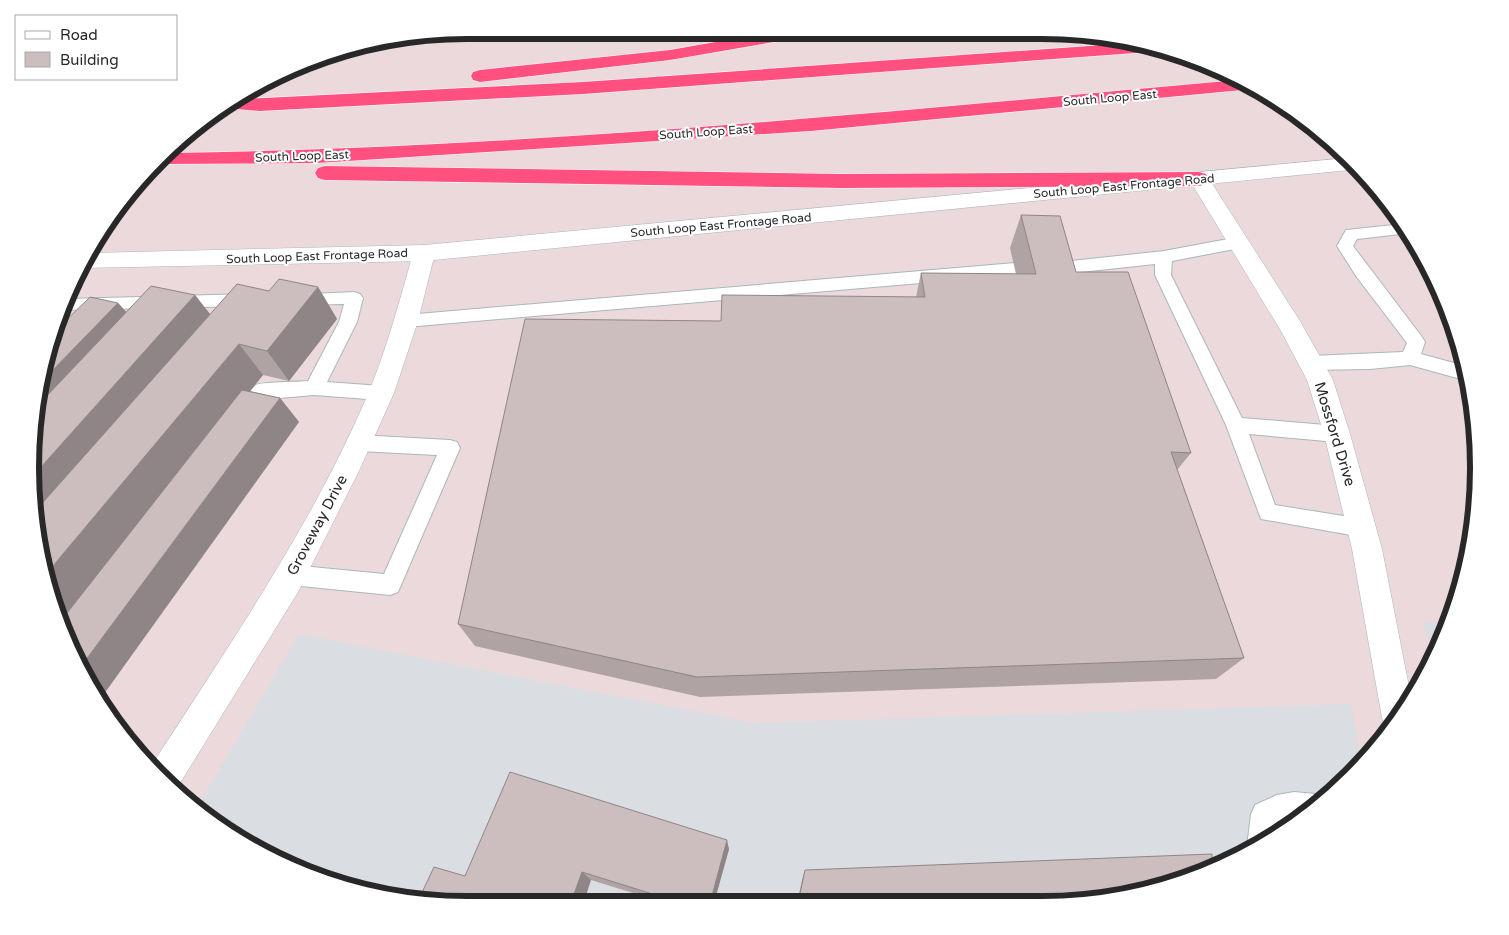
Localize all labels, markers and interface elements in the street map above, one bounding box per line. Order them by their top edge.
legend [15,15,178,80]
text: Road [60,26,98,44]
text: Building [60,51,119,69]
street label: South Loop East [1063,87,1158,109]
street label: South Loop East [659,122,754,142]
street label: South Loop East [255,147,350,165]
street label: South Loop East Frontage Road [1033,171,1215,201]
street label: South Loop East Frontage Road [630,210,812,240]
street label: South Loop East Frontage Road [226,246,408,266]
street label: Mossford Drive [1311,380,1359,488]
street label: Groveway Drive [283,472,351,578]

